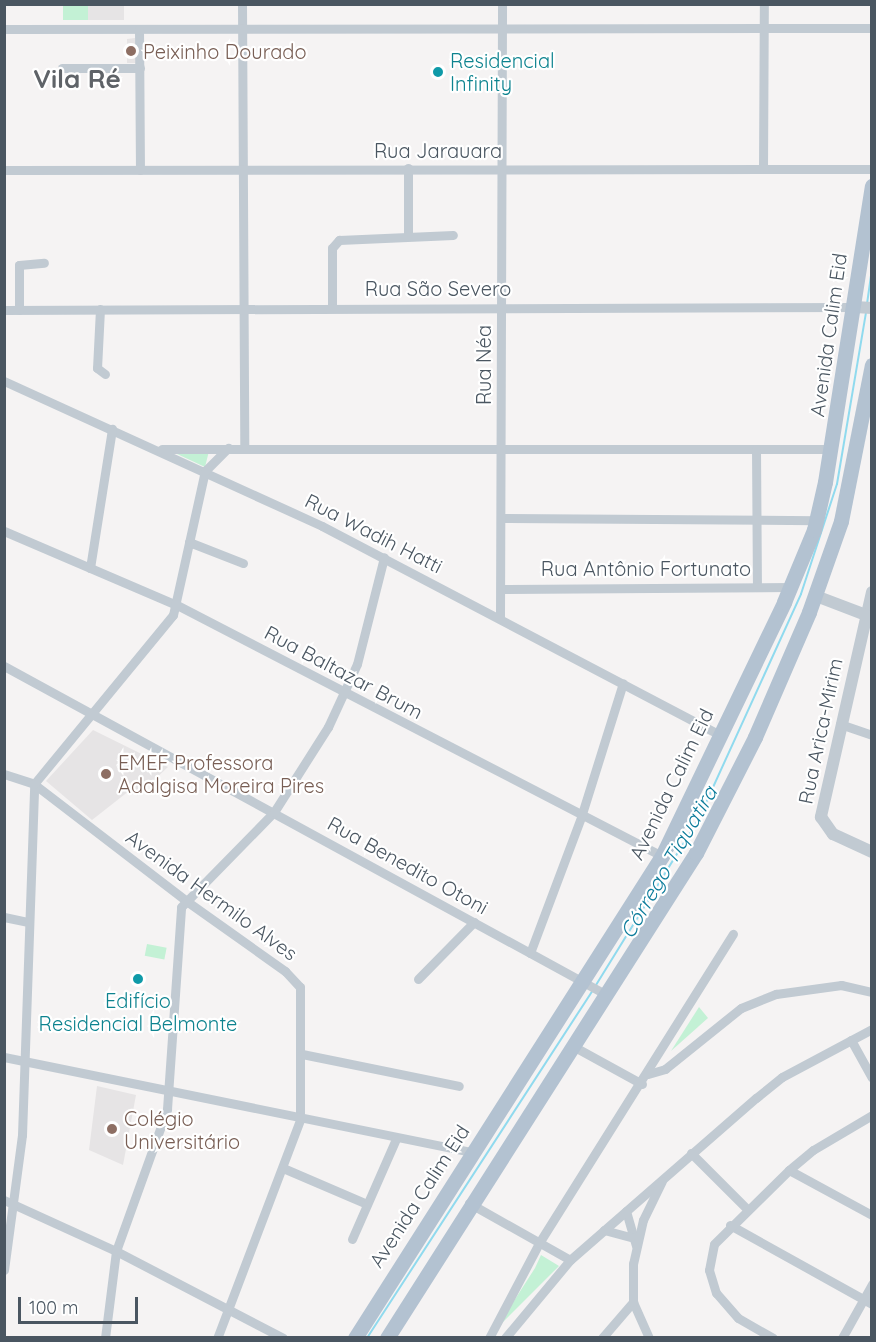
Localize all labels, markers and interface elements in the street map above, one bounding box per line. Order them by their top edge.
place label: Peixinho Dourado [143,39,306,63]
marker: Peixinho Dourado [124,44,138,58]
place label: Residencial Infinity [450,48,555,95]
district label: Vila Ré [33,63,121,95]
marker: Residencial Infinity [431,65,445,79]
street label: Rua Jarauara [374,138,502,162]
street label: Avenida Calim Eid [805,252,851,418]
street label: Rua São Severo [365,276,511,300]
street label: Rua Néa [471,325,495,405]
street label: Rua Wadih Hatti [301,488,447,578]
street label: Rua Antônio Fortunato [541,556,751,580]
street label: Rua Baltazar Brum [261,620,427,724]
street label: Rua Arica-Mirim [793,656,847,806]
street label: Avenida Calim Eid [624,704,718,864]
place label: EMEF Professora Adalgisa Moreira Pires [118,750,324,797]
marker: EMEF Professora Adalgisa Moreira Pires [99,767,113,781]
water label: Córrego Tiquatira [614,781,722,943]
street label: Rua Benedito Otoni [324,811,492,919]
street label: Avenida Hermilo Alves [122,825,302,965]
marker: Edifício Residencial Belmonte [131,972,145,986]
place label: Edifício Residencial Belmonte [39,988,237,1035]
place label: Colégio Universitário [124,1106,240,1153]
street label: Avenida Calim Eid [364,1120,474,1272]
marker: Colégio Universitário [105,1122,119,1136]
scale bar [21,1285,141,1323]
text: 100 m [29,1296,78,1319]

